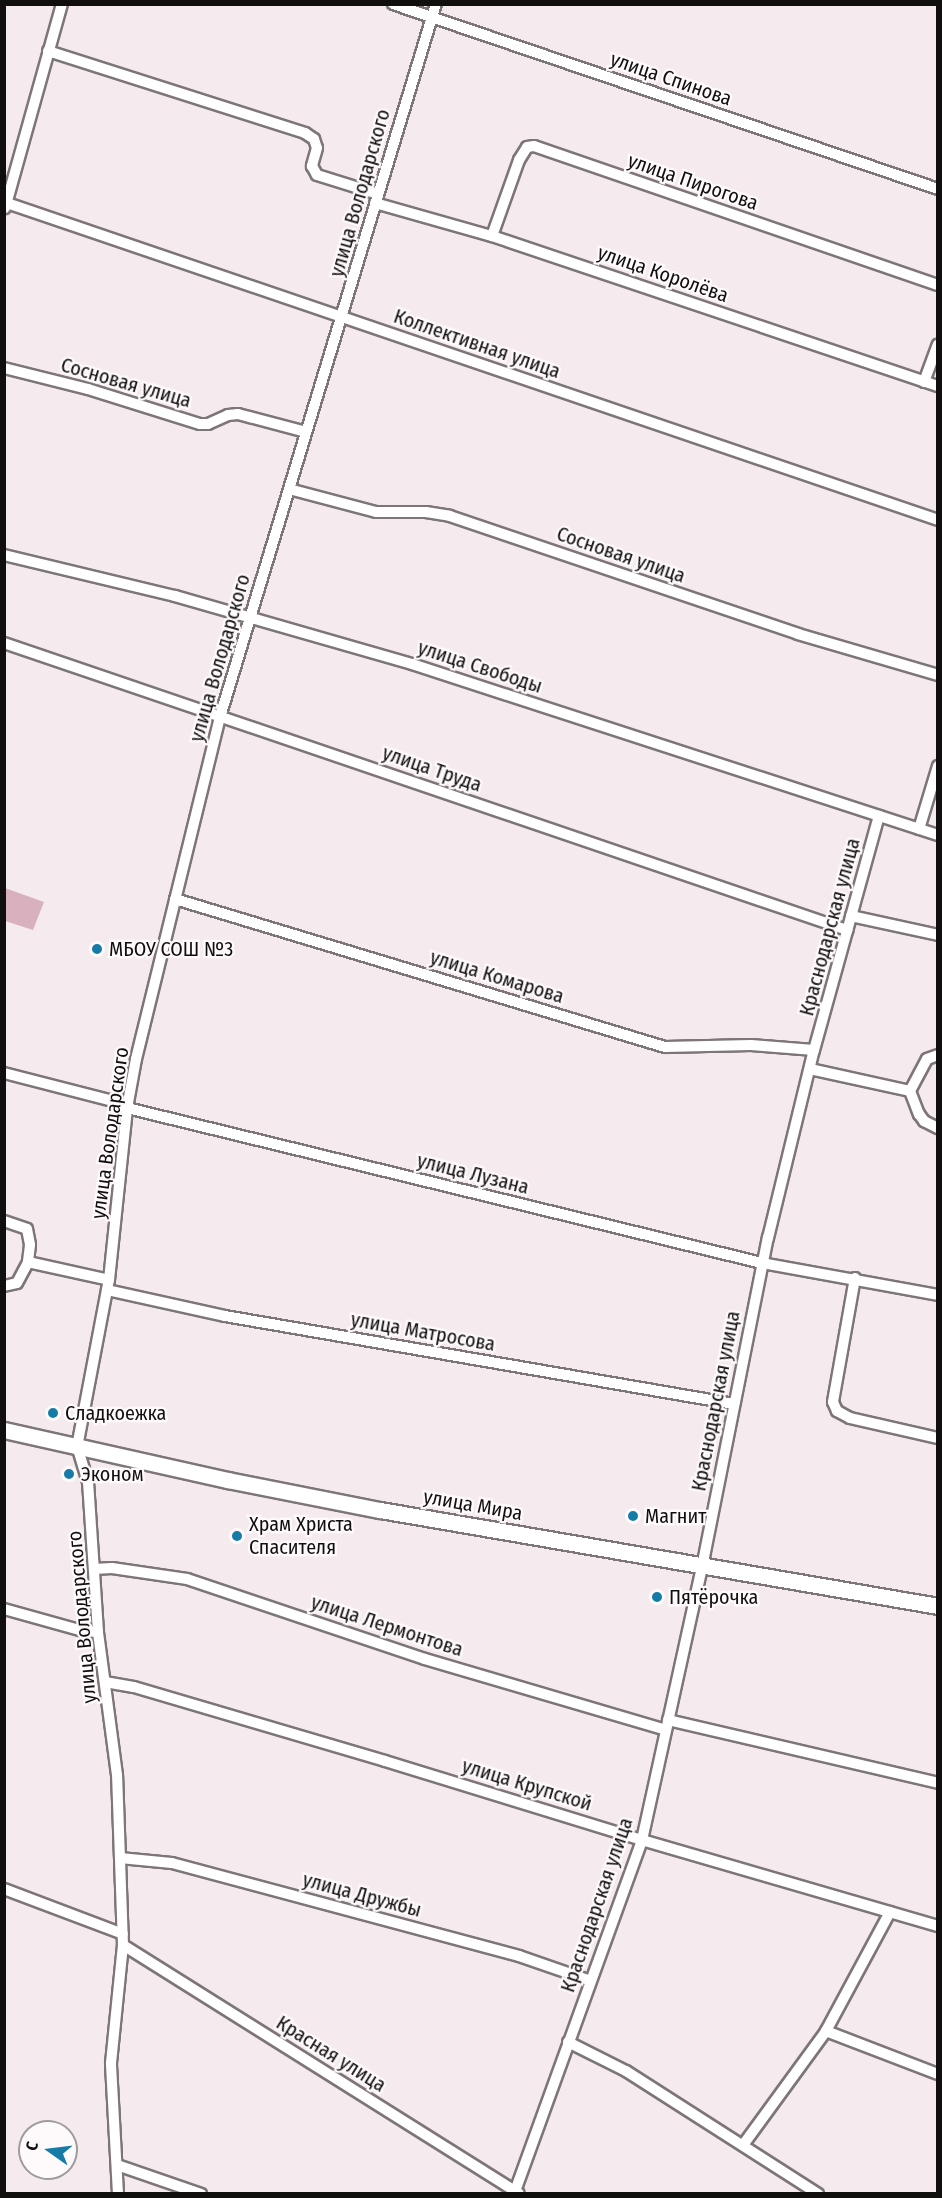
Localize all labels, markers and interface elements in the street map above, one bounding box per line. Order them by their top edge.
street label: улица Спинова [607,47,735,111]
street label: улица Володарского [325,106,395,280]
street label: улица Пирогова [625,148,761,216]
street label: улица Королёва [595,240,731,308]
street label: Коллективная улица [391,304,563,384]
street label: Сосновая улица [58,353,194,413]
street label: Сосновая улица [554,522,688,588]
street label: улица Володарского [185,571,255,745]
street label: улица Свободы [415,636,545,698]
street label: улица Труда [379,741,485,797]
street label: Краснодарская улица [795,835,865,1019]
place label: МБОУ СОШ №3 [109,937,233,961]
marker: МБОУ СОШ №3 [90,942,104,956]
street label: улица Комарова [427,945,567,1009]
street label: улица Володарского [86,1046,134,1220]
street label: улица Лузана [415,1149,531,1199]
street label: улица Матросова [349,1308,497,1356]
street label: Краснодарская улица [687,1309,745,1493]
place label: Сладкоежка [65,1401,166,1425]
marker: Сладкоежка [46,1406,60,1420]
place label: Эконом [81,1462,144,1486]
marker: Эконом [62,1467,76,1481]
street label: улица Мира [422,1484,524,1526]
place label: Магнит [645,1504,706,1528]
marker: Магнит [626,1509,640,1523]
place label: Храм Христа Спасителя [249,1512,353,1559]
marker: Храм Христа Спасителя [230,1529,244,1543]
street label: улица Володарского [62,1530,102,1704]
place label: Пятёрочка [669,1585,758,1609]
street label: улица Лермонтова [308,1590,466,1662]
marker: Пятёрочка [650,1590,664,1604]
street label: улица Крупской [459,1754,595,1816]
street label: Краснодарская улица [556,1815,638,1995]
street label: улица Дружбы [300,1868,424,1922]
street label: Красная улица [272,2011,390,2097]
north arrow [18,2120,78,2180]
text: С [22,2140,42,2152]

